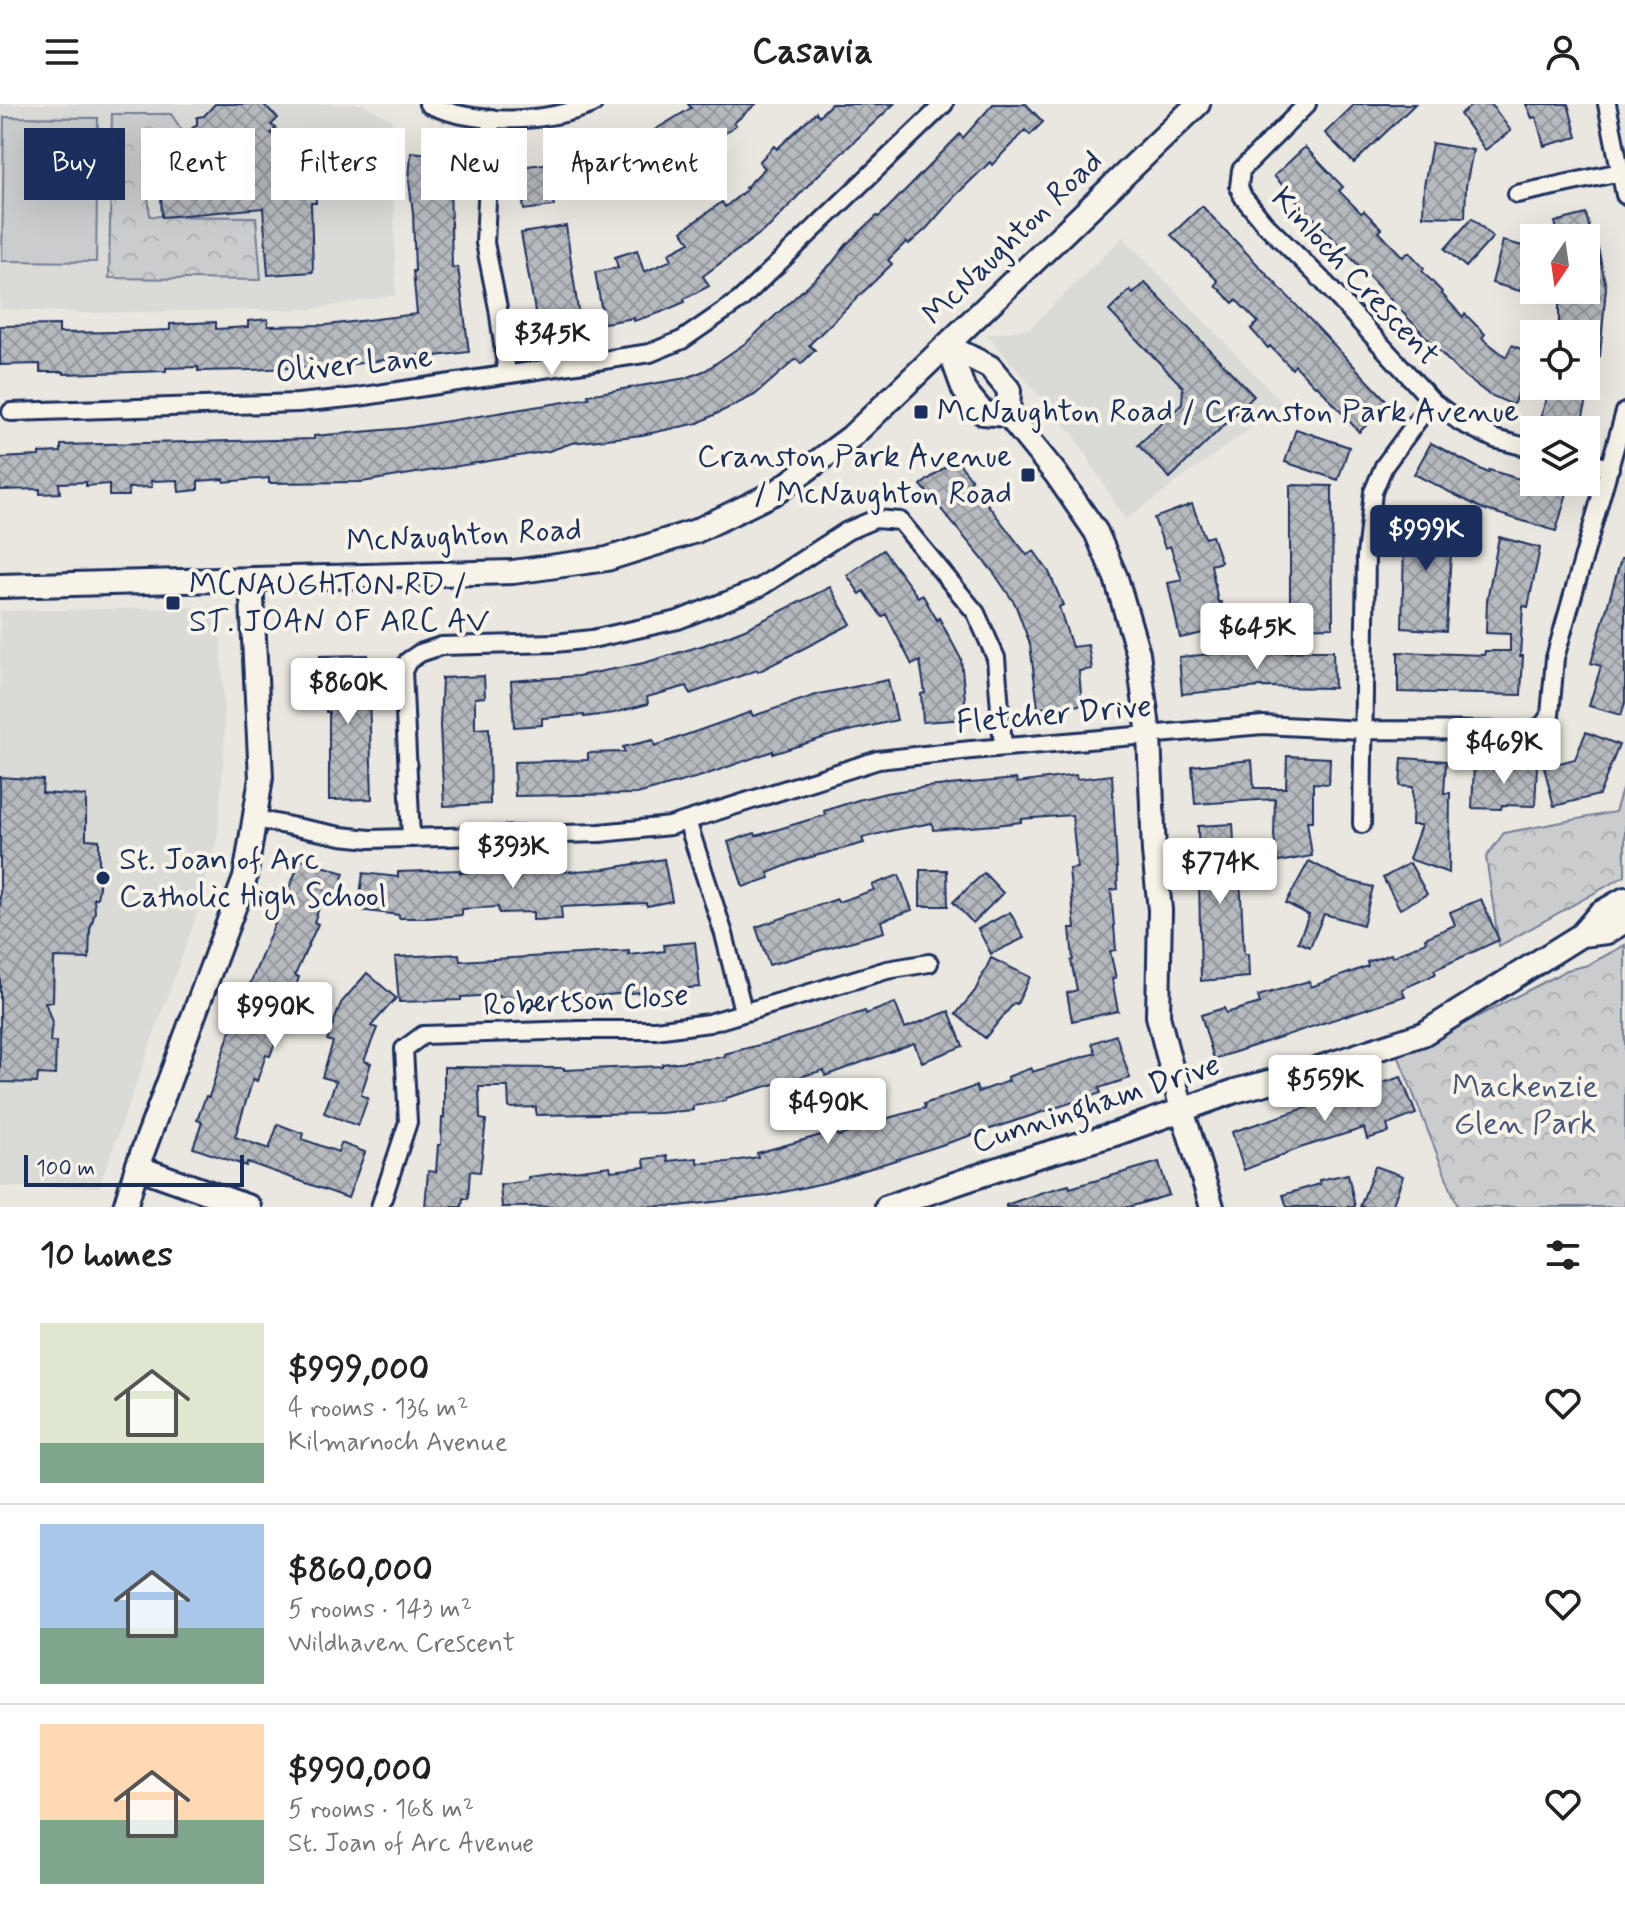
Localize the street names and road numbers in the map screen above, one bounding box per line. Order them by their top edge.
street label: McNaughton Road [914,141,1112,335]
street label: Kinloch Crescent [1261,179,1449,375]
street label: Oliver Lane [273,336,435,394]
street label: McNaughton Road [345,509,583,563]
street label: Fletcher Drive [955,686,1153,744]
street label: Robertson Close [482,975,690,1027]
street label: Cunningham Drive [967,1044,1226,1167]

